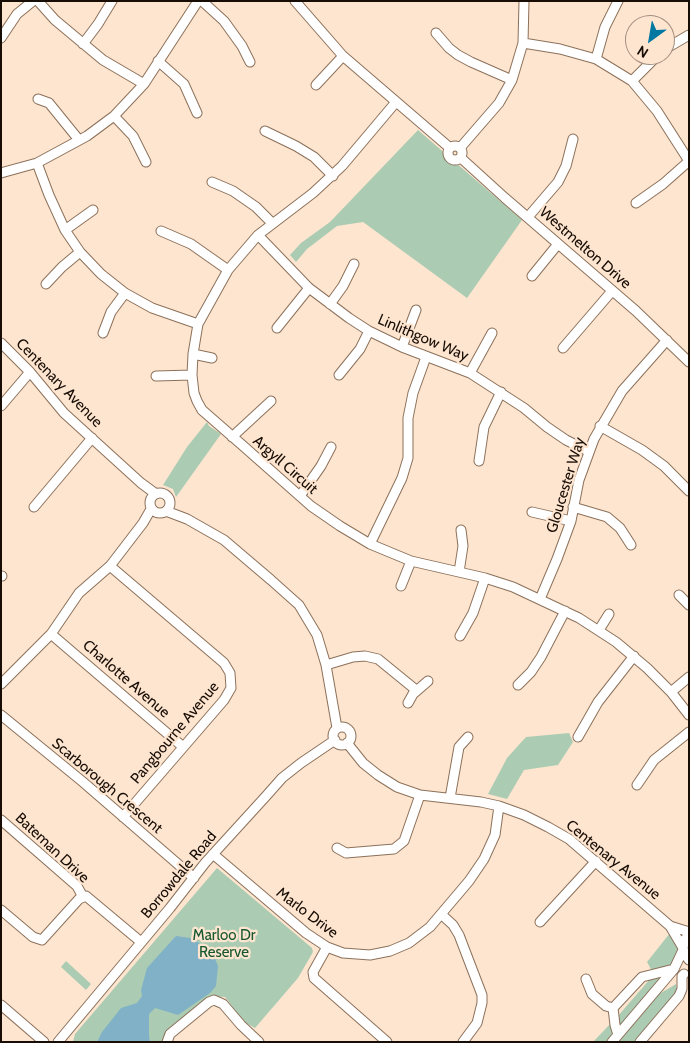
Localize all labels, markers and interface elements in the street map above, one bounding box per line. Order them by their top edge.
north arrow [625,15,675,65]
text: N [634,42,652,62]
street label: Westmelton Drive [536,203,634,293]
street label: Linlithgow Way [375,311,471,365]
street label: Centenary Avenue [12,335,106,431]
street label: Argyll Circuit [249,432,321,498]
street label: Gloucester Way [543,435,589,535]
street label: Charlotte Avenue [79,636,173,722]
street label: Pangbourne Avenue [127,678,223,788]
street label: Scarborough Crescent [48,734,166,838]
street label: Bateman Drive [11,809,93,887]
street label: Centenary Avenue [562,816,664,904]
street label: Borrowdale Road [137,828,221,922]
street label: Marlo Drive [273,884,341,942]
park label: Marloo Dr Reserve [193,927,255,962]

